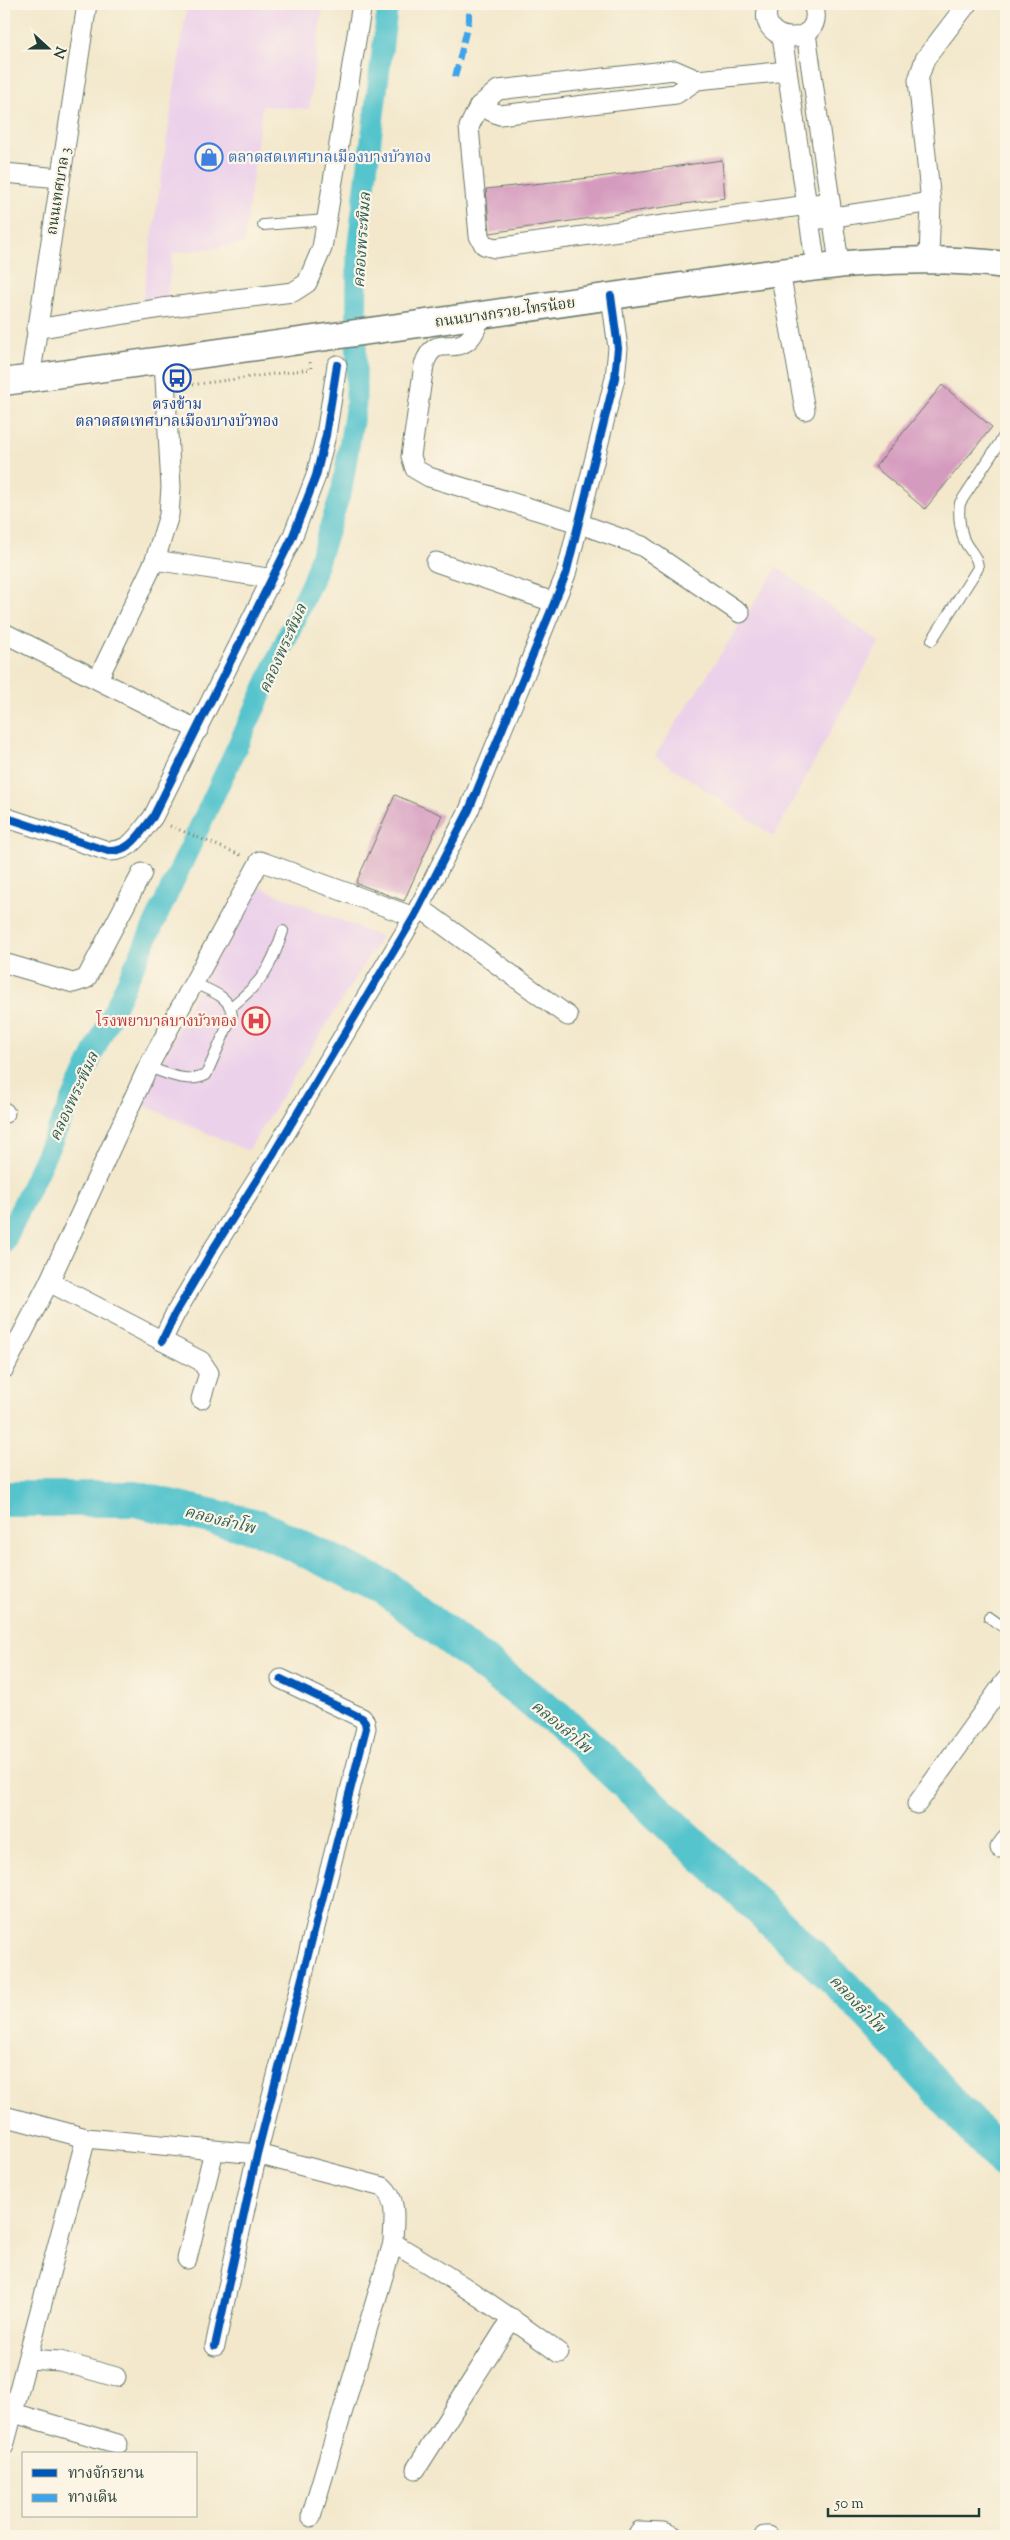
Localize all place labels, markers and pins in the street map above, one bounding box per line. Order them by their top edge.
shop icon: ตลาดสดเทศบาลเมืองบางบัวทอง [194,142,224,172]
place label: ตลาดสดเทศบาลเมืองบางบัวทอง [228,148,431,169]
bus stop icon: ตรงข้าม ตลาดสดเทศบาลเมืองบางบัวทอง [162,363,192,393]
place label: ตรงข้าม ตลาดสดเทศบาลเมืองบางบัวทอง [75,395,279,433]
hospital icon: โรงพยาบาลบางบัวทอง [241,1006,271,1036]
place label: โรงพยาบาลบางบัวทอง [95,1010,237,1033]

